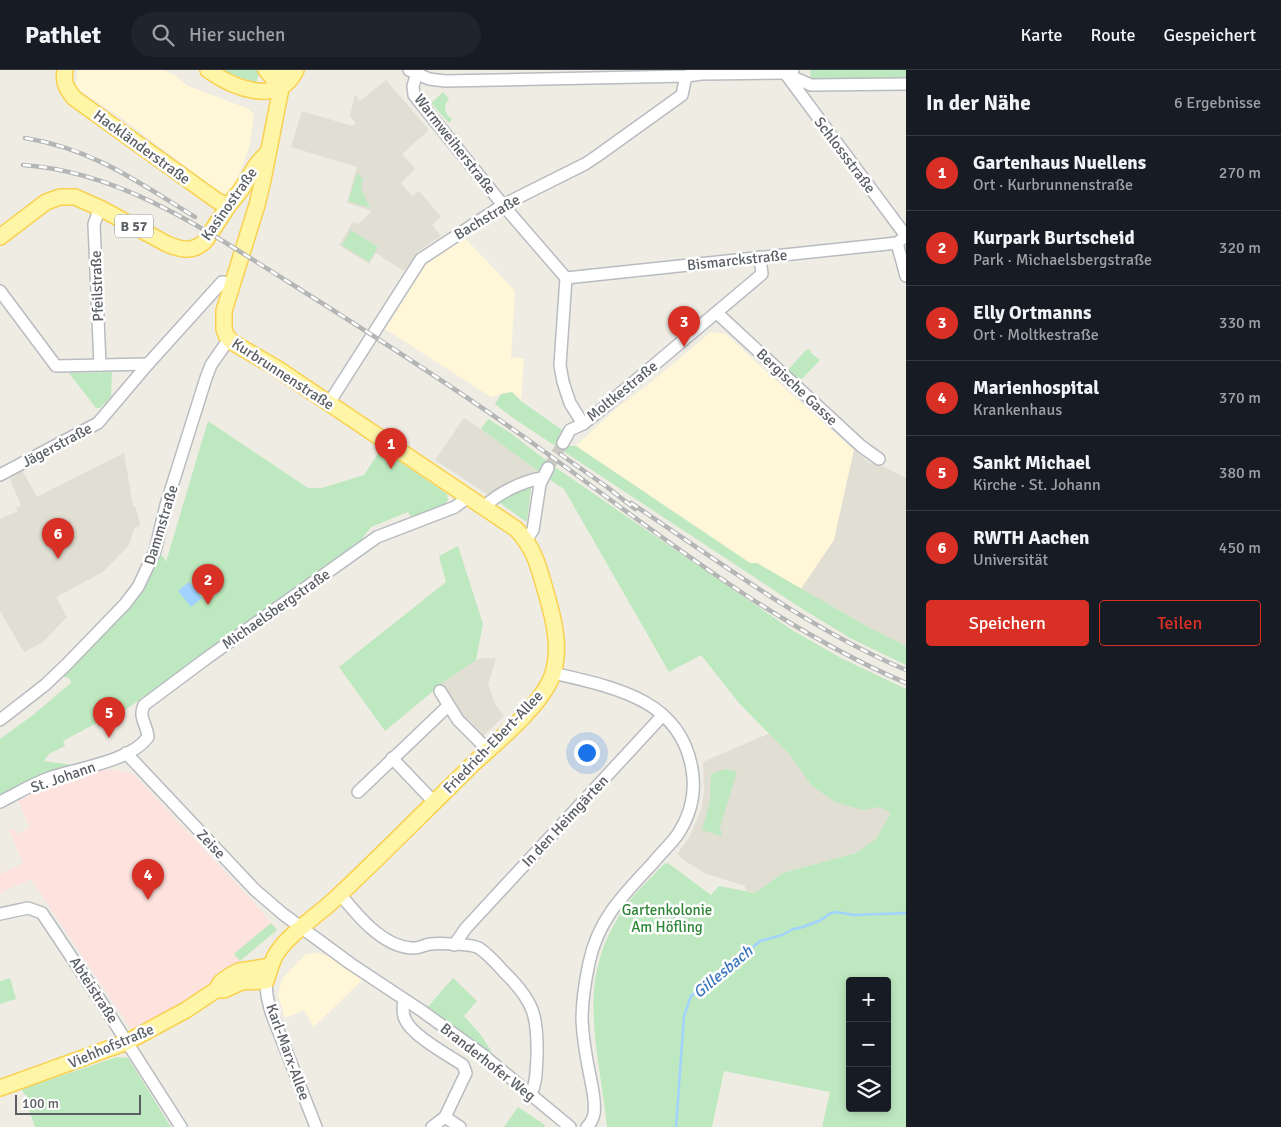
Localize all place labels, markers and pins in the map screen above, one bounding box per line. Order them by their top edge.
pin: 3 [668,306,700,347]
pin: 1 [375,428,407,469]
pin: 6 [42,518,74,559]
pin: 2 [192,564,224,605]
pin: 5 [93,697,125,738]
pin: 4 [132,859,164,900]

